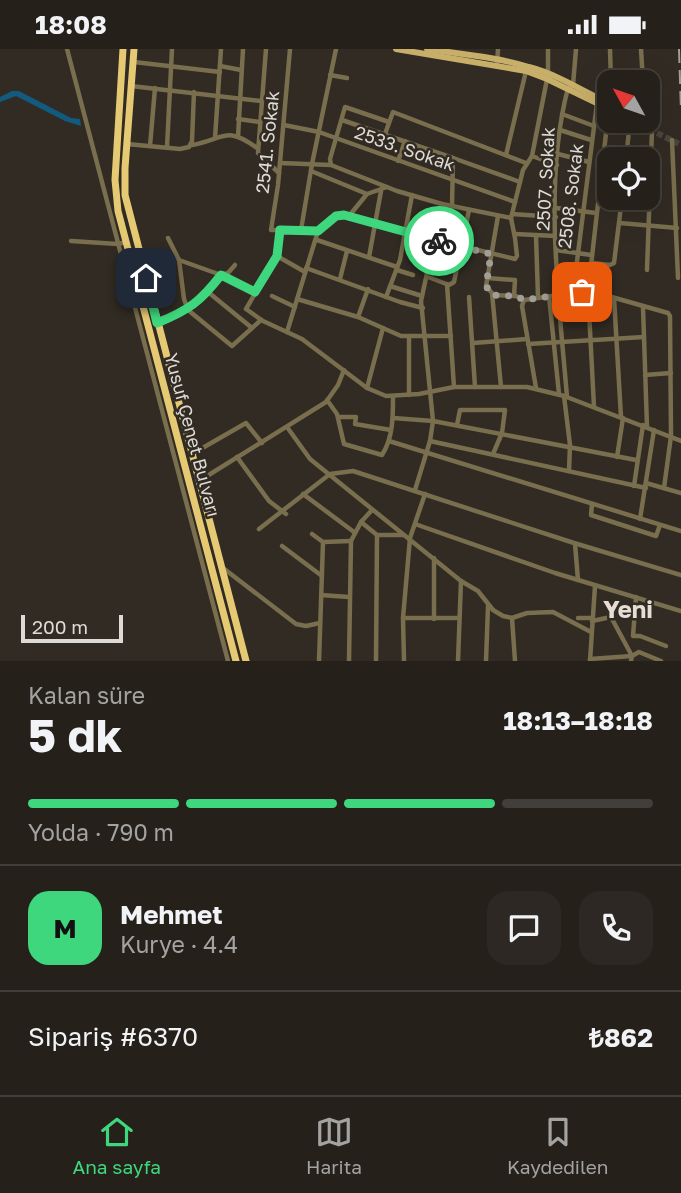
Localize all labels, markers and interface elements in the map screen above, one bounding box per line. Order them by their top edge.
text: 18:08 [35,9,107,40]
north arrow [597,70,660,133]
map controls [597,70,660,210]
street label: 2541. Sokak [251,90,283,194]
street label: 2533. Sokak [352,121,458,175]
street label: 2507. Sokak [531,126,559,232]
street label: 2508. Sokak [553,142,587,250]
button: locate [597,147,660,210]
courier [404,206,474,276]
icon: bike [420,222,458,260]
pin [116,248,176,308]
icon: home [127,259,165,297]
pin [552,262,612,322]
icon: bag [563,273,601,311]
street label: Yusuf Çenet Bulvarı [161,351,225,519]
district label: Yeni [603,594,653,623]
scale bar [21,612,122,644]
text: 200 m [32,615,88,638]
text: Kalan süre [28,681,145,709]
text: 18:13–18:18 [503,705,653,736]
text: 5 dk [28,707,123,762]
text: Yolda · 790 m [28,818,174,846]
button: chat [487,891,561,965]
button: phone [579,891,653,965]
text: Mehmet [120,899,223,930]
text: M [53,913,77,944]
text: Kurye · 4.4 [120,930,238,958]
text: Sipariş #6370 [28,1021,198,1052]
text: ₺862 [589,1022,653,1053]
tab: Ana sayfa [72,1113,161,1178]
tab: Harita [306,1113,362,1178]
tab: Kaydedilen [507,1113,609,1178]

